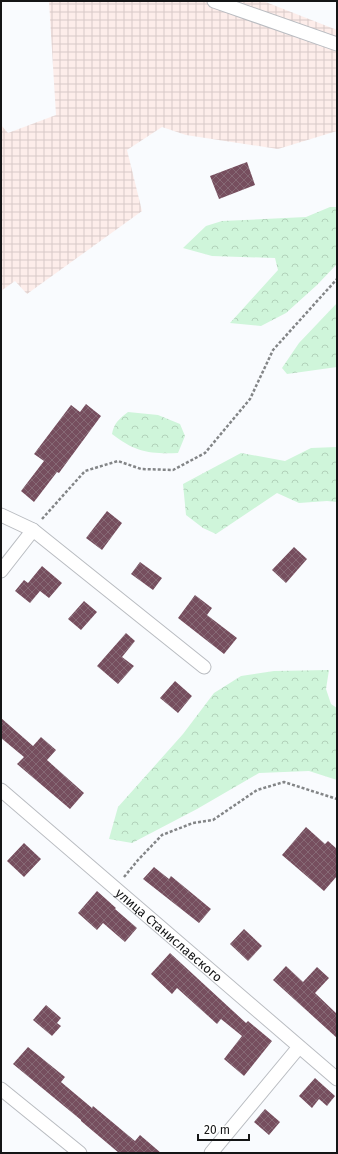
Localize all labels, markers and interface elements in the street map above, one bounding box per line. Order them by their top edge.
street label: улица Станиславского [113,885,225,985]
scale bar [198,1116,249,1142]
text: 20 m [204,1123,230,1137]

